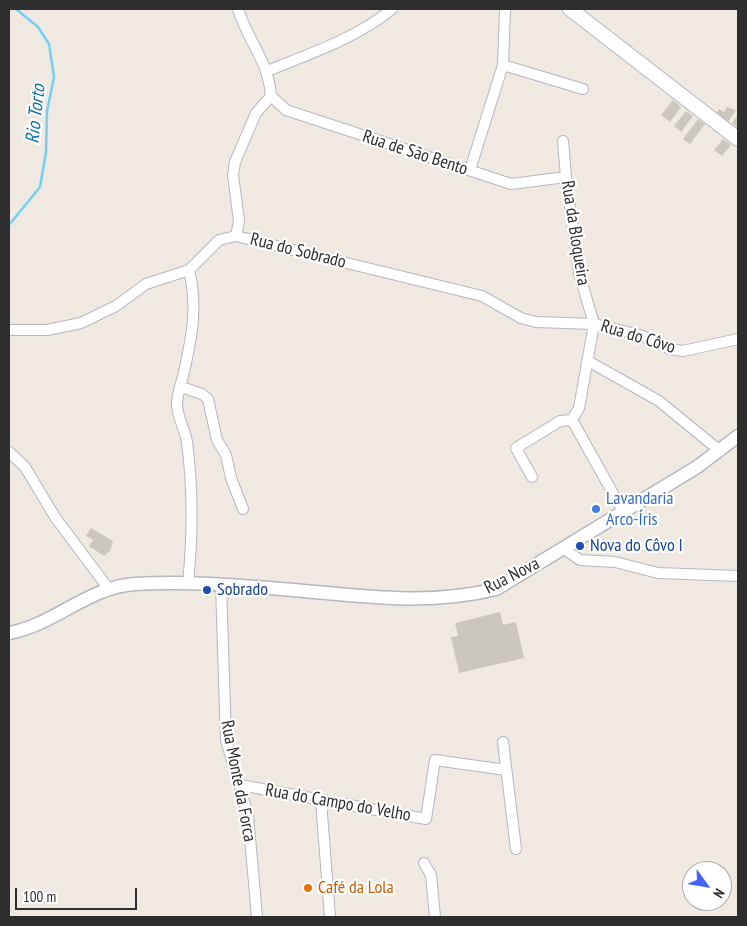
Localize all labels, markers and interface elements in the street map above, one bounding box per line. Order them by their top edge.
water label: Rio Torto [22,83,50,145]
street label: Rua de São Bento [360,126,470,180]
street label: Rua da Bloqueira [556,179,594,287]
street label: Rua do Sobrado [248,229,348,273]
street label: Rua do Côvo [598,315,678,359]
place label: Lavandaria Arco-Íris [606,488,674,530]
marker: Lavandaria Arco-Íris [590,503,602,515]
place label: Nova do Côvo I [590,535,683,557]
marker: Nova do Côvo I [574,540,586,552]
street label: Rua Nova [481,553,543,599]
place label: Sobrado [217,579,268,601]
marker: Sobrado [201,584,213,596]
street label: Rua Monte da Forca [216,718,260,844]
street label: Rua do Campo do Velho [264,780,412,826]
north arrow [682,861,732,911]
place label: Café da Lola [318,877,394,899]
scale bar [18,878,140,910]
marker: Café da Lola [302,882,314,894]
text: N [709,885,729,901]
text: 100 m [23,887,56,906]

